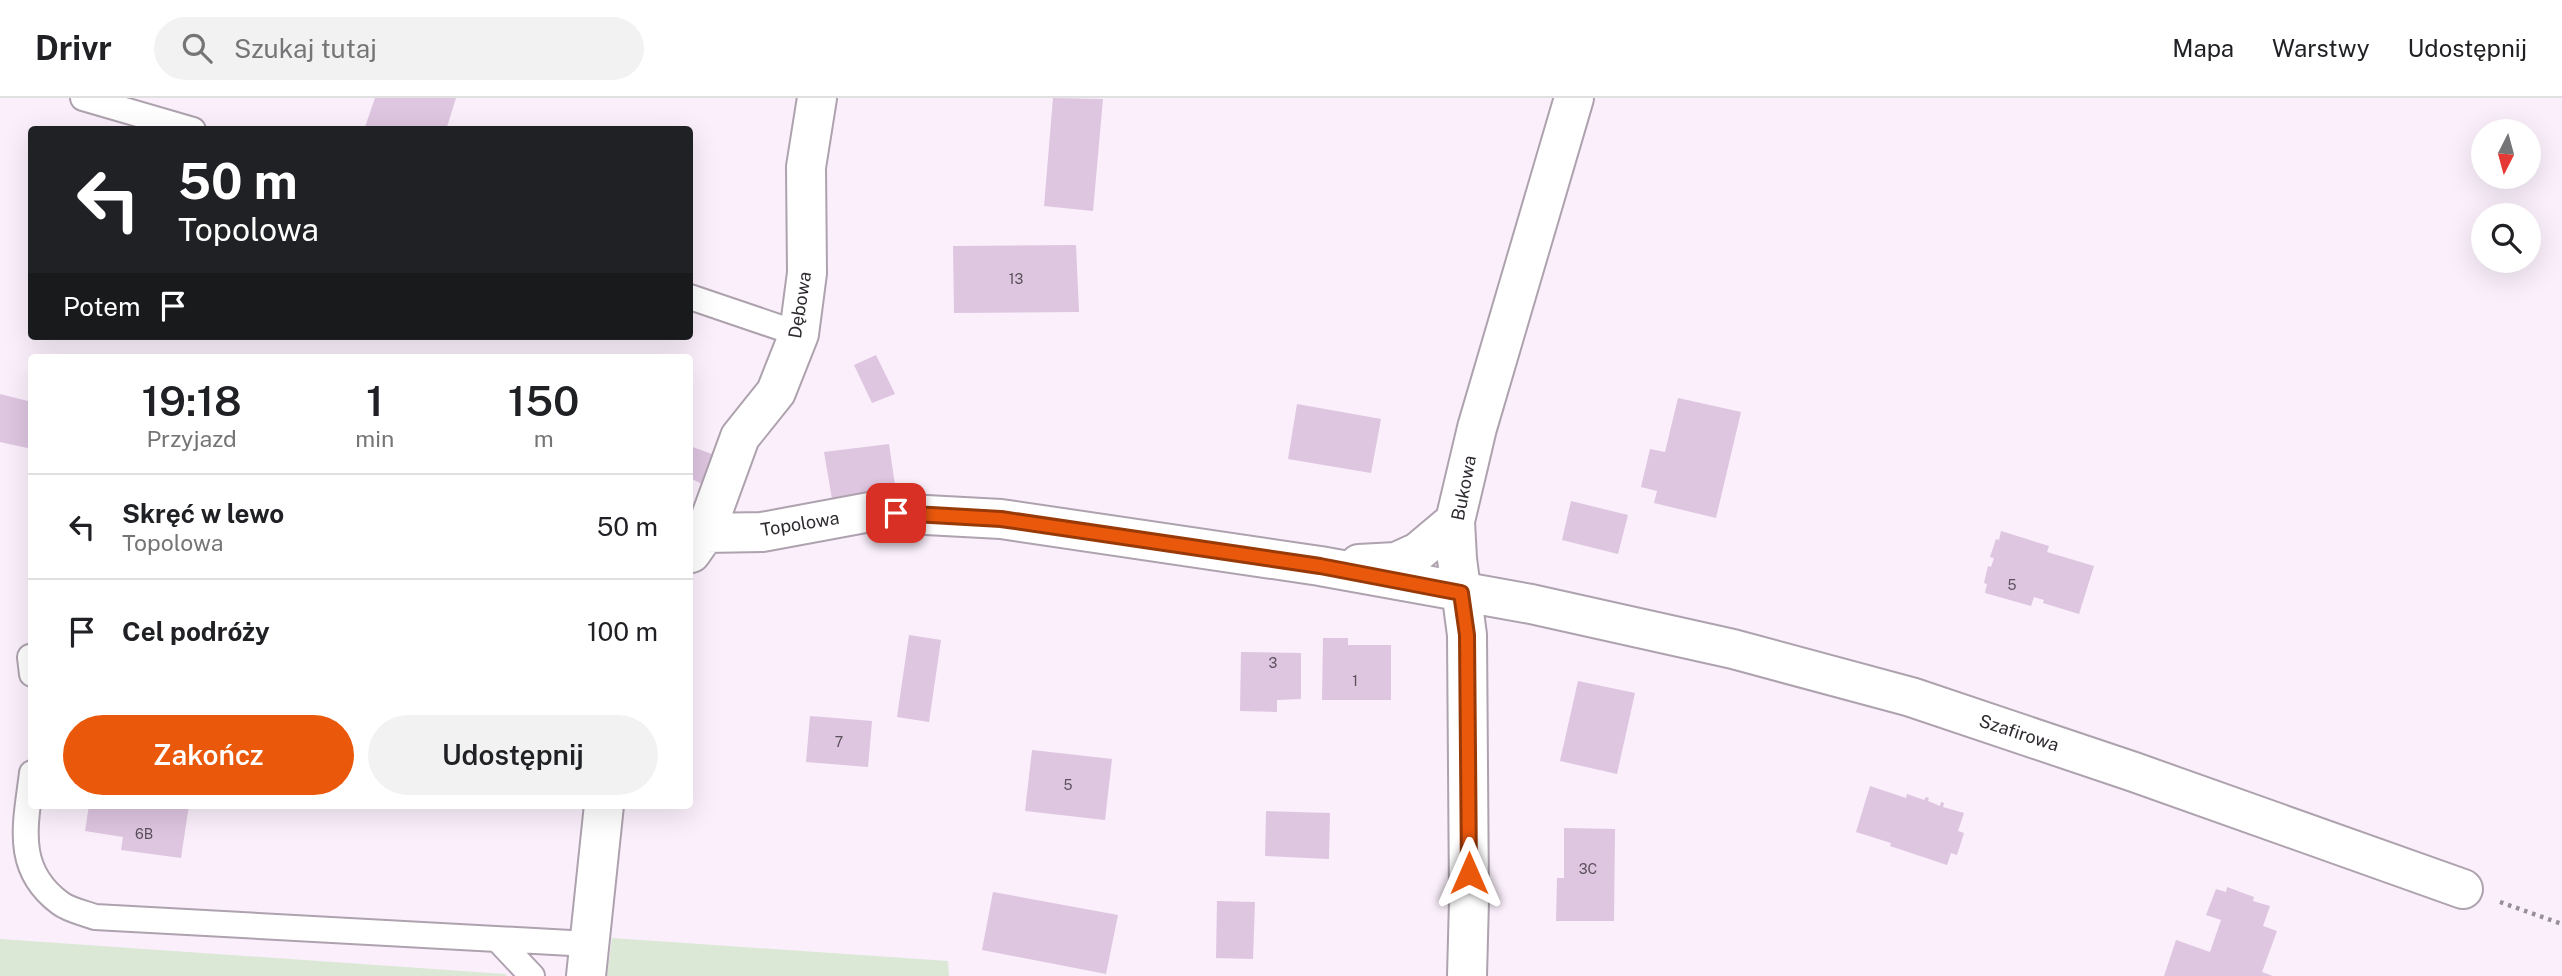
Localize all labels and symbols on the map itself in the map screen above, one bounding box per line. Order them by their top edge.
north arrow [2471,119,2541,189]
street label: Dębowa [784,270,815,340]
house number: 13 [1009,271,1023,287]
street label: Bukowa [1447,453,1480,522]
pin [866,483,926,543]
street label: Topolowa [759,507,841,540]
house number: 5 [2008,577,2017,593]
house number: 3 [1269,655,1278,671]
house number: 1 [1352,673,1358,689]
street label: Szafirowa [1977,710,2062,755]
house number: 7 [835,734,843,750]
house number: 5 [1064,777,1073,793]
house number: 6B [135,826,153,842]
position arrow [1432,836,1506,910]
house number: 3C [1579,861,1597,877]

